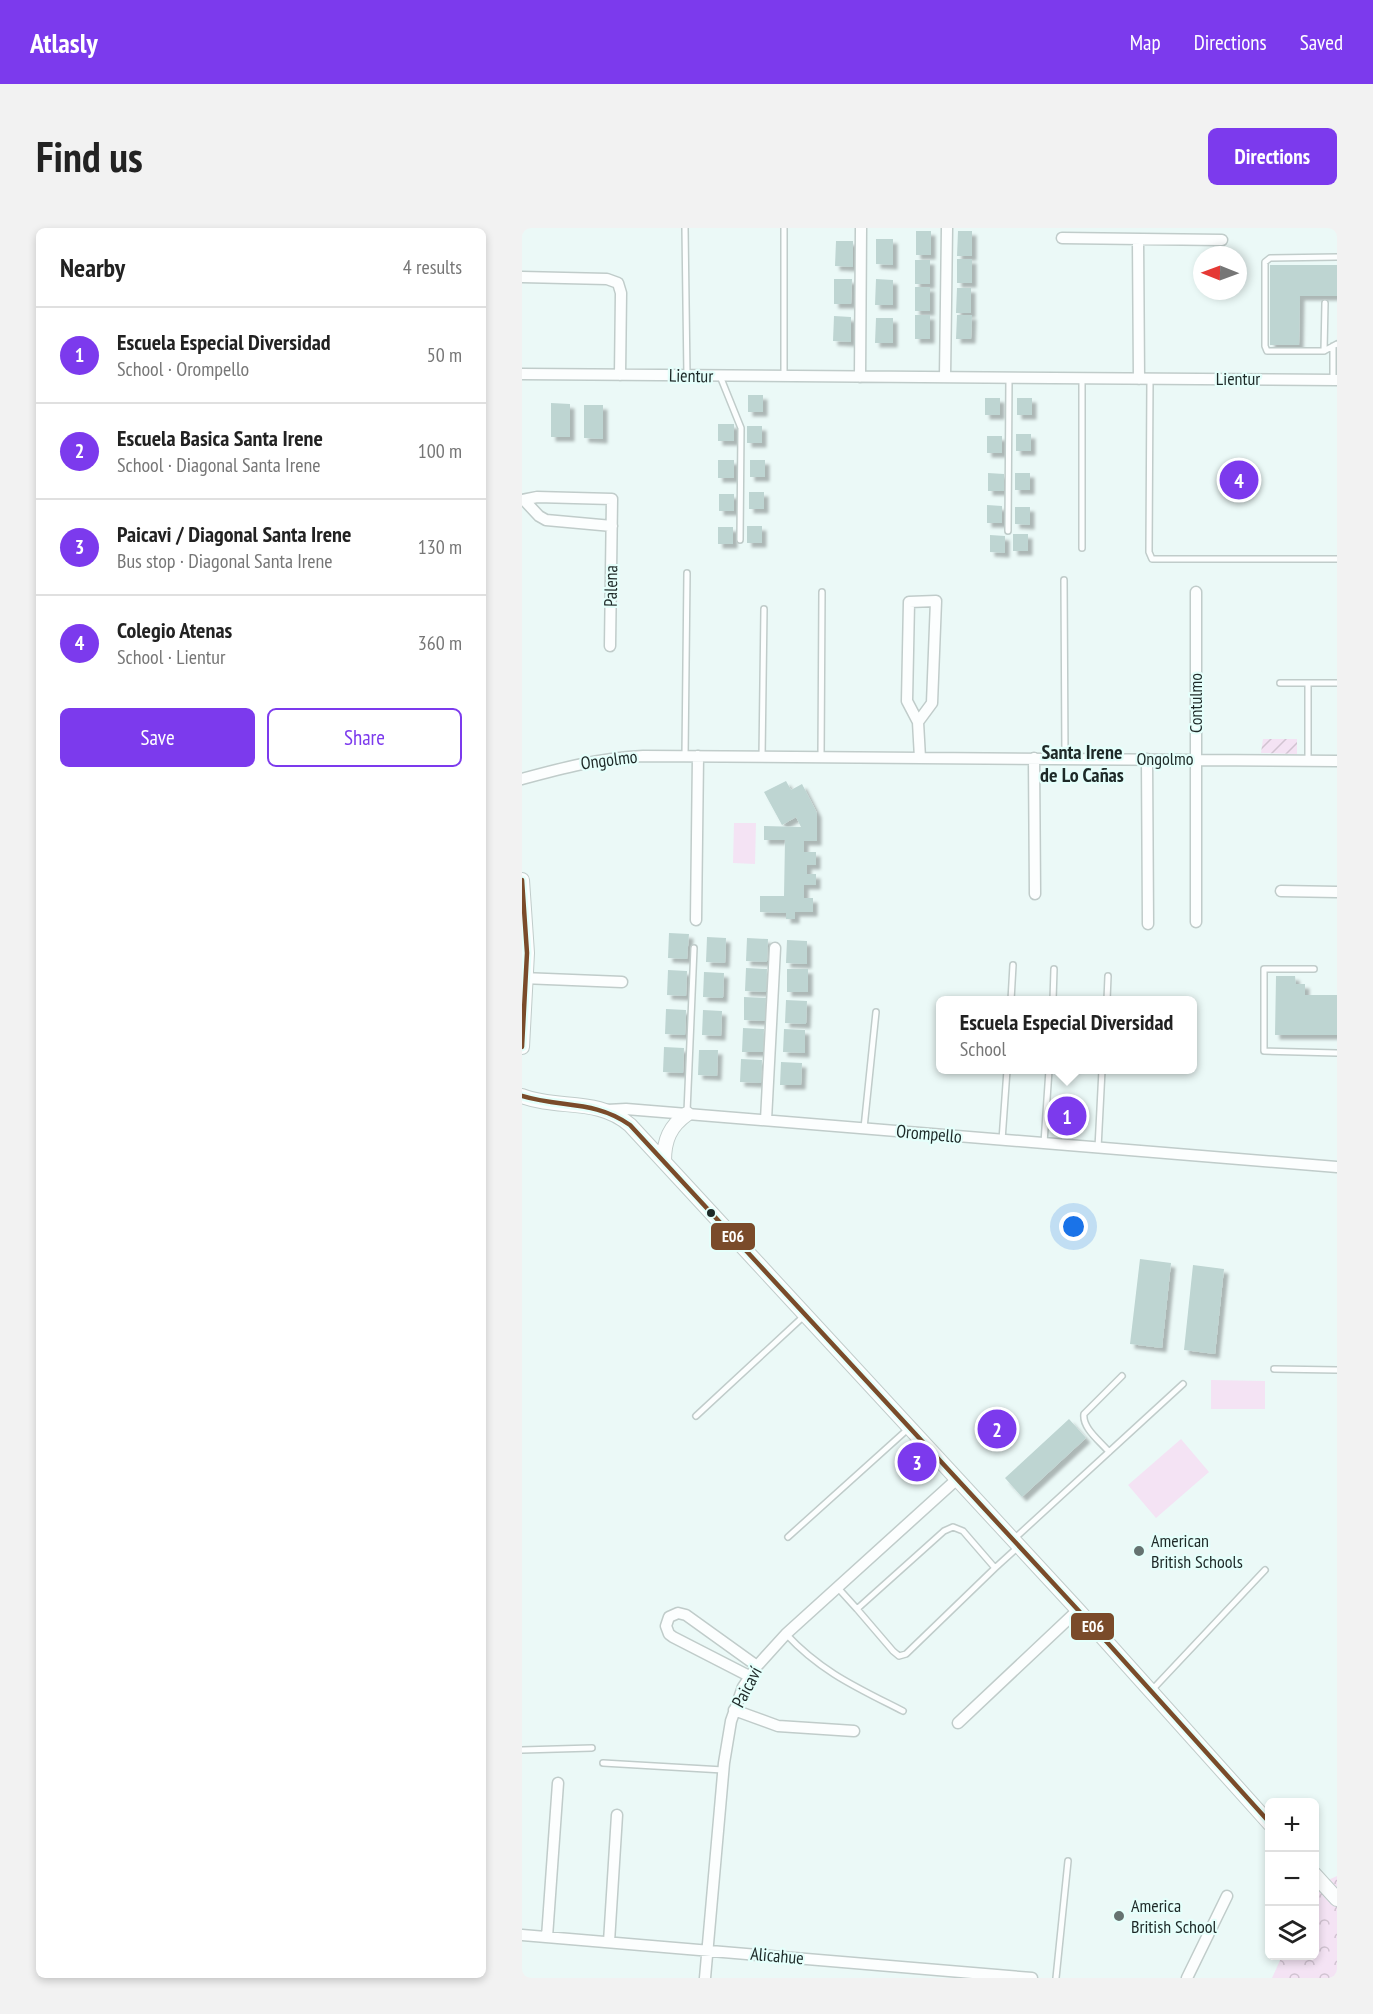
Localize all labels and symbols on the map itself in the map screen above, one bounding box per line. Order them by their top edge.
north arrow [1193,246,1247,300]
street label: Lientur [669,364,713,387]
street label: Lientur [1216,367,1260,390]
pin: 4 [1220,458,1258,502]
street label: Palena [599,565,622,607]
street label: Contulmo [1184,673,1207,733]
district label: Santa Irene de Lo Cañas [1040,739,1124,788]
street label: Ongolmo [579,745,639,774]
street label: Ongolmo [1136,747,1194,770]
pin: 1 [1048,1094,1086,1138]
street label: Orompello [895,1119,963,1148]
unlabelled marker [705,1207,717,1219]
your location [1059,1212,1088,1241]
line badge: E06 [710,1222,756,1251]
text: E06 [722,1226,744,1246]
pin: 2 [978,1406,1016,1452]
pin: 3 [898,1440,936,1484]
place label: American British Schools [1151,1529,1243,1573]
marker: American British Schools [1132,1544,1146,1558]
line badge: E06 [1070,1612,1115,1641]
text: E06 [1082,1616,1104,1636]
street label: Paicaví [726,1662,767,1711]
place label: America British School [1131,1894,1218,1938]
marker: America British School [1112,1909,1126,1923]
street label: Alicahue [749,1942,805,1969]

